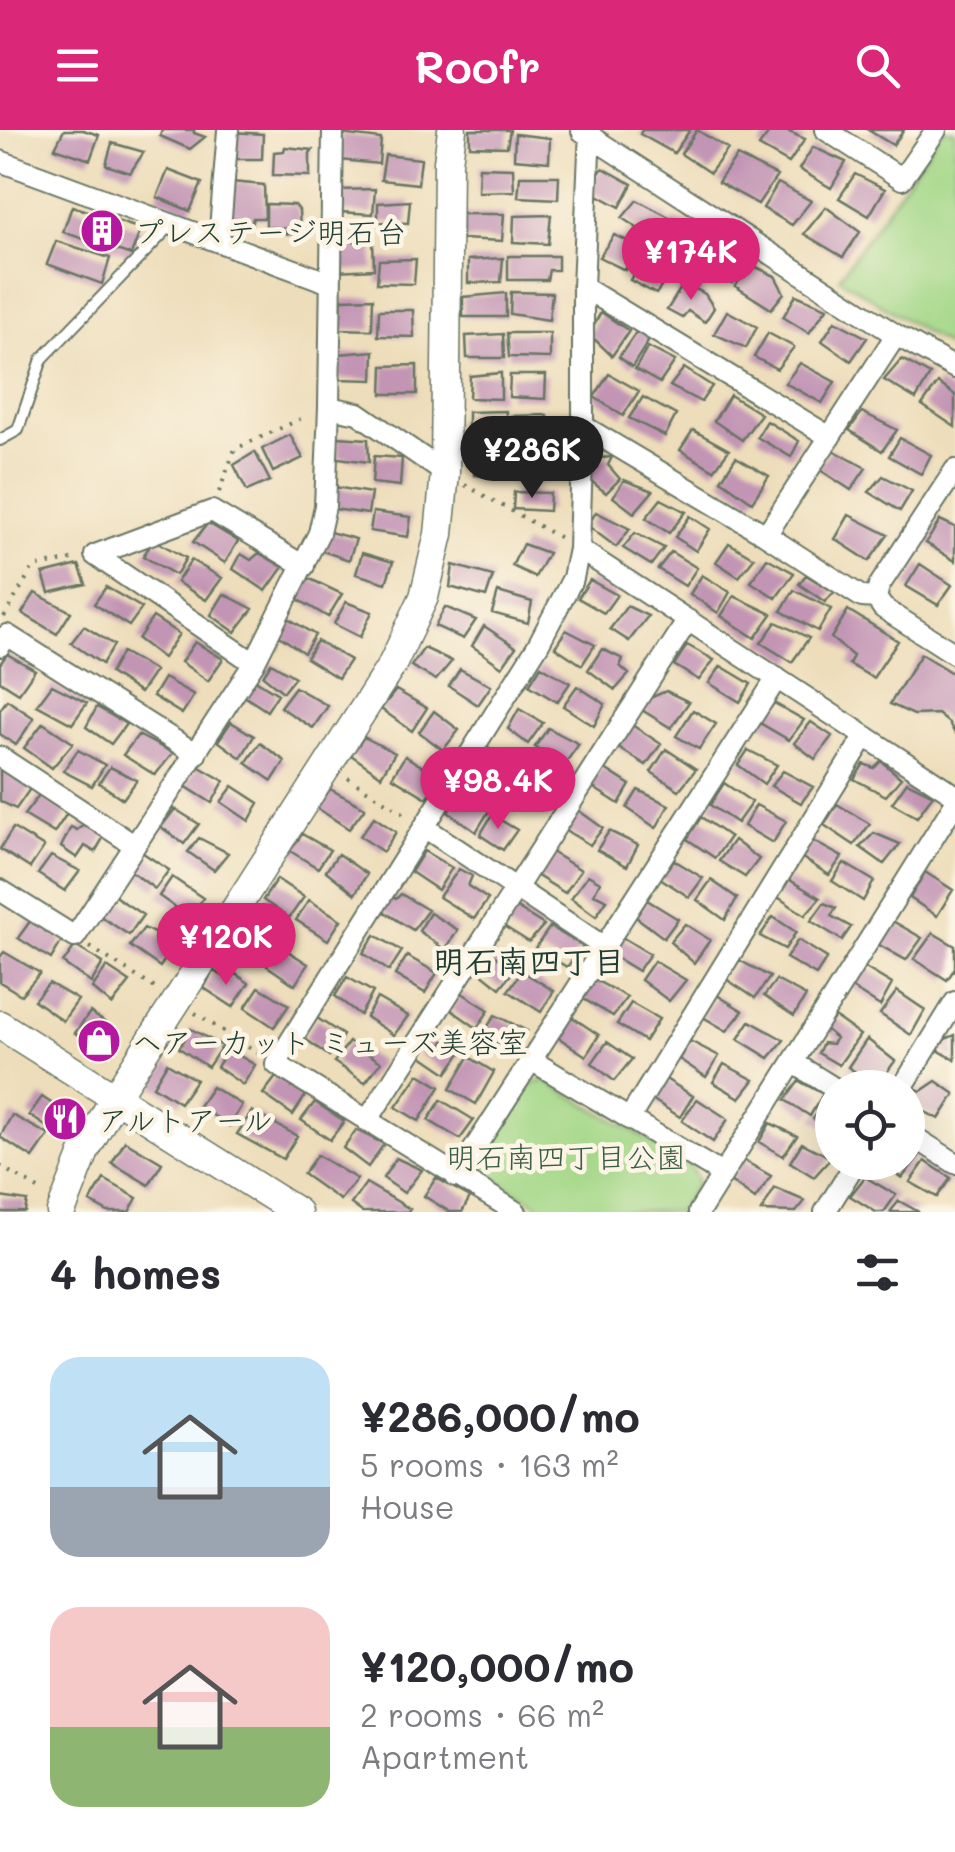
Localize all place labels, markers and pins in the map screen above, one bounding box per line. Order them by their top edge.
building icon: プレステージ明石台 [79,208,125,254]
place label: プレステージ明石台 [134,211,406,251]
pin: ¥174K [621,218,761,303]
pin: ¥286K [462,416,602,501]
pin: ¥98.4K [417,747,579,832]
pin: ¥120K [156,903,296,988]
shop icon: ヘアーカット ミューズ美容室 [76,1018,122,1064]
place label: ヘアーカット ミューズ美容室 [132,1021,528,1061]
restaurant icon: アルトアール [42,1096,88,1142]
place label: アルトアール [98,1099,273,1139]

